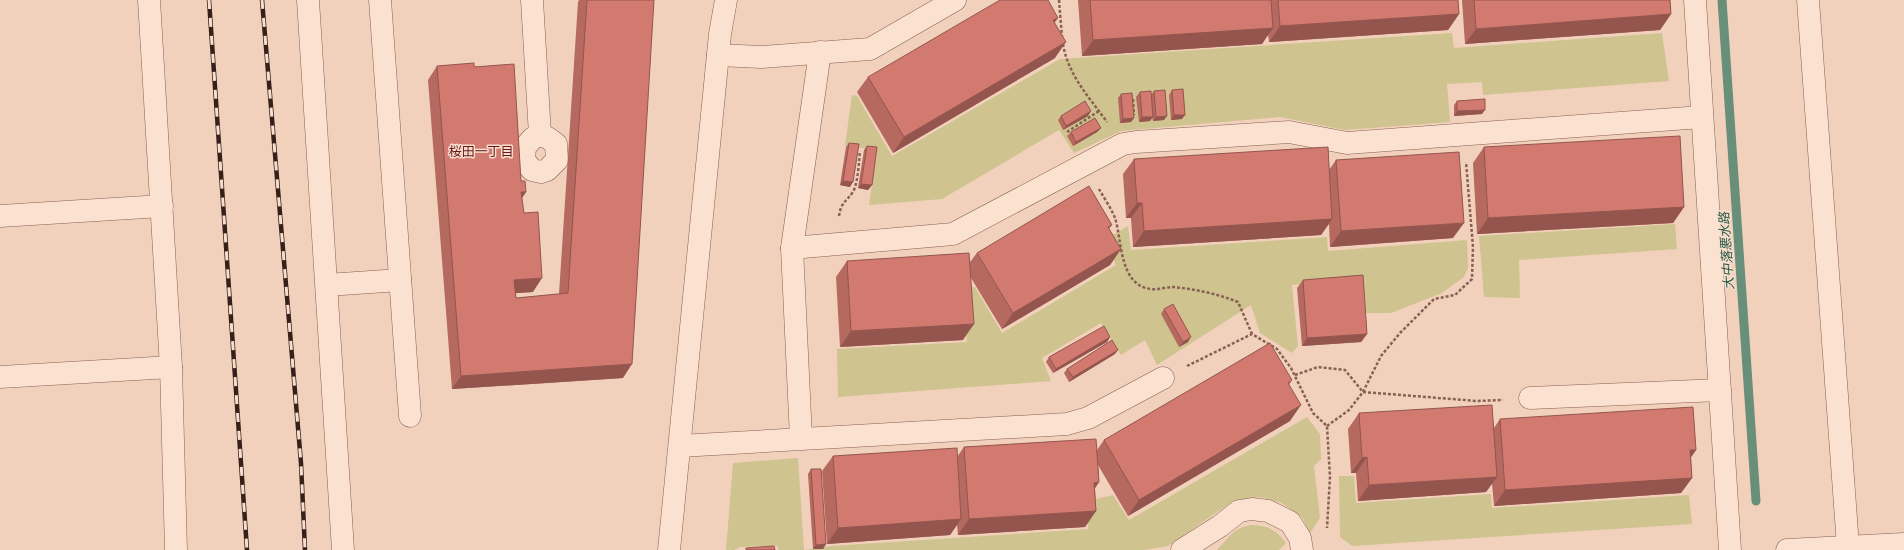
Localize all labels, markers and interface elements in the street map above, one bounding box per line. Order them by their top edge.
district label: 桜田一丁目 [448,143,514,160]
water label: 大中落悪水路 [1715,210,1738,290]

